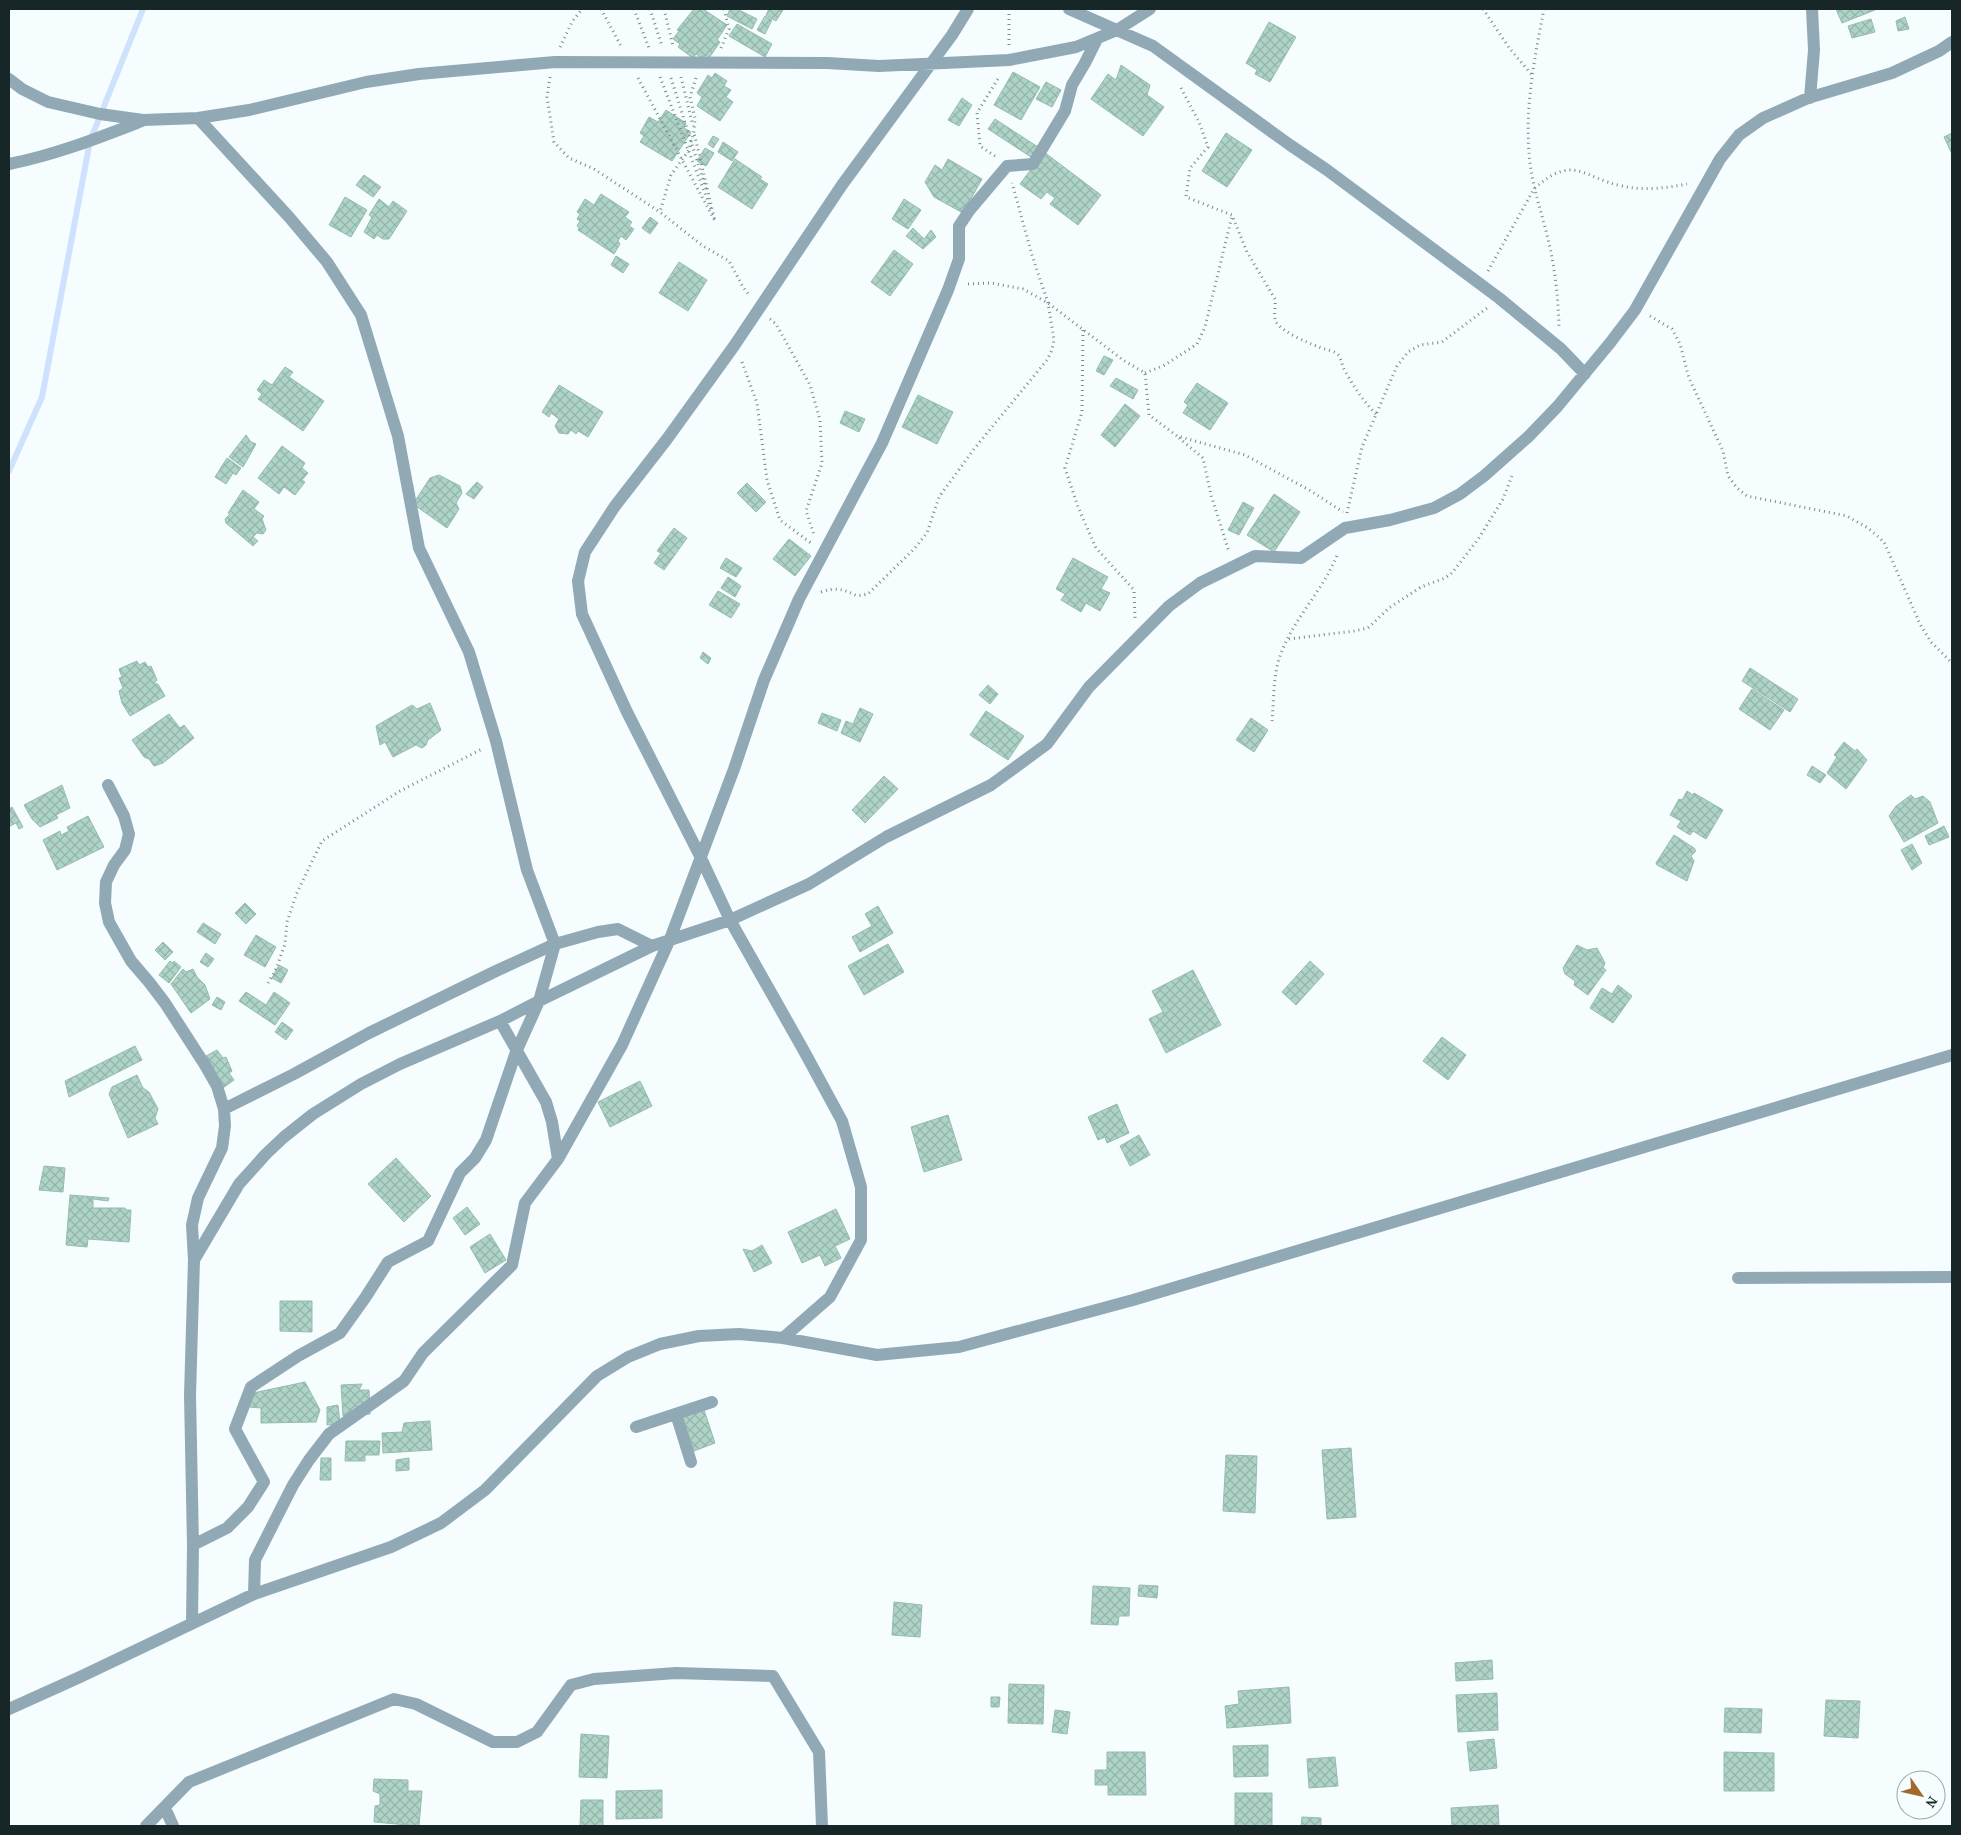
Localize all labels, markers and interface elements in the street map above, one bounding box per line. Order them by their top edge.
north arrow [1896,1770,1946,1820]
text: N [1921,1792,1943,1812]

